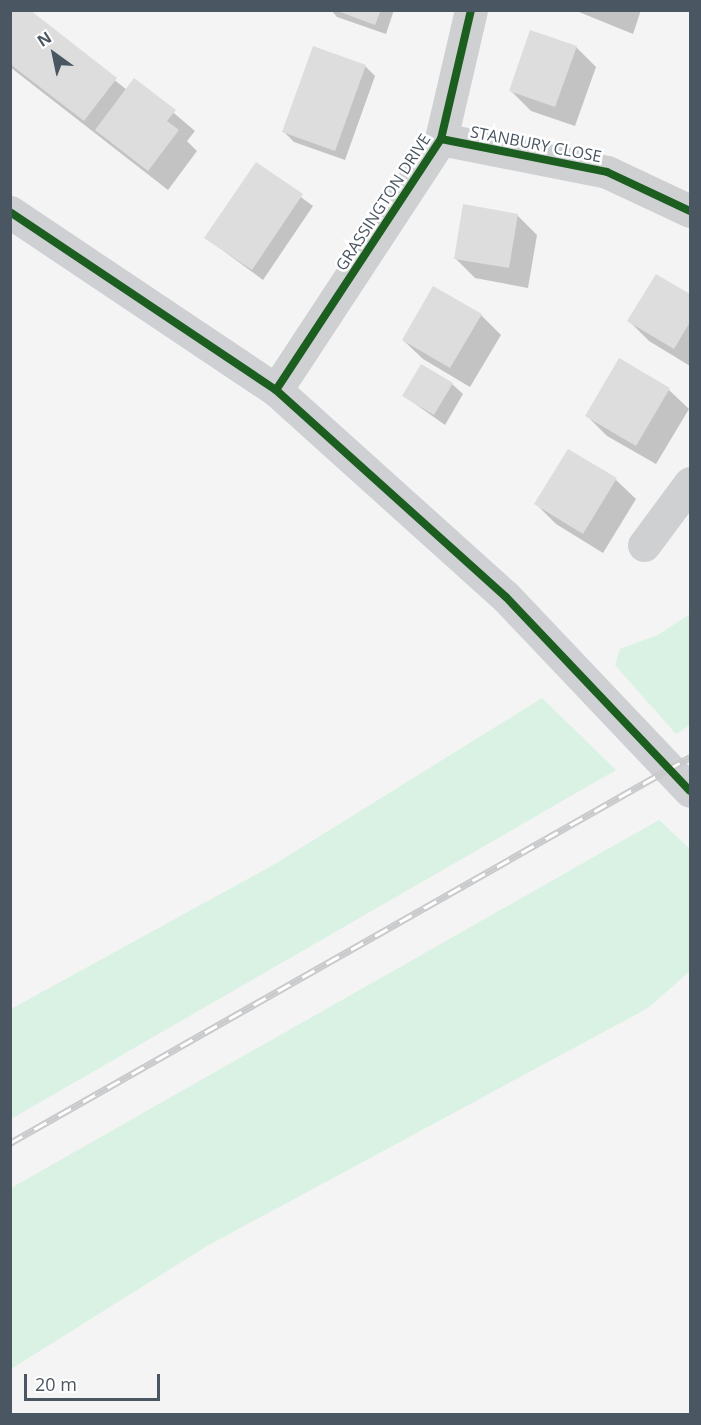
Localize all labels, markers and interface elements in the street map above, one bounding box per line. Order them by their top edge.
north arrow [24,24,84,84]
text: N [33,26,56,52]
street label: STANBURY CLOSE [469,122,603,166]
street label: GRASSINGTON DRIVE [332,130,434,274]
scale bar [27,1362,164,1400]
text: 20 m [35,1372,77,1396]

